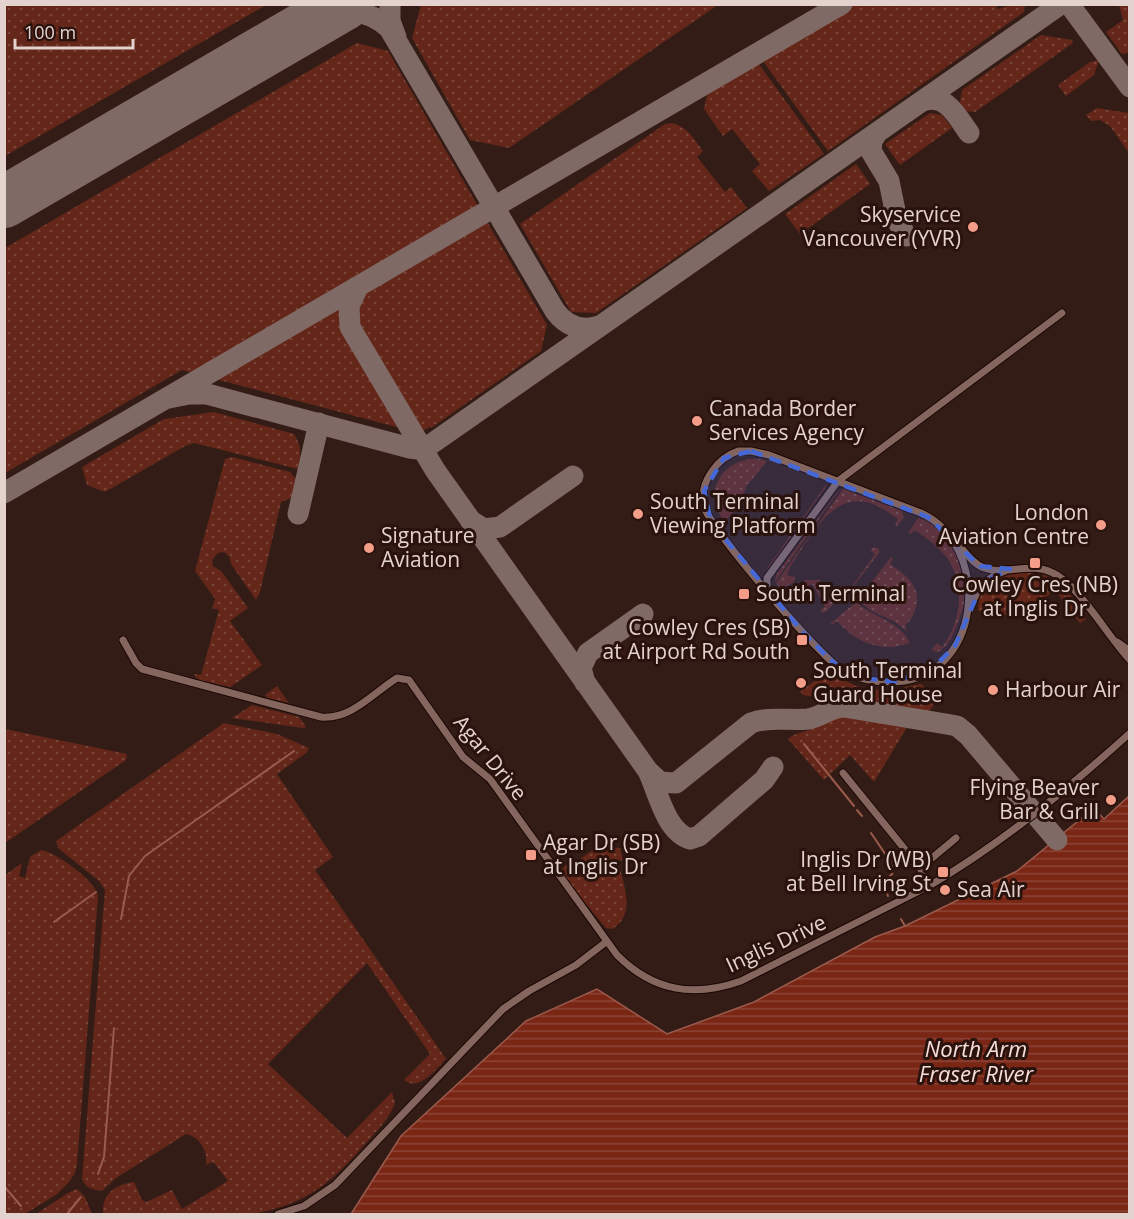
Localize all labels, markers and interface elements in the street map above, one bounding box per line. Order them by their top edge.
scale bar [15,12,134,50]
text: 100 m [24,20,76,44]
place label: Skyservice Vancouver (YVR) [802,200,961,252]
marker: Skyservice Vancouver (YVR) [966,220,980,234]
place label: Canada Border Services Agency [709,394,864,446]
marker: Canada Border Services Agency [690,414,704,428]
place label: South Terminal Viewing Platform [650,487,816,539]
place label: London Aviation Centre [939,498,1089,550]
marker: South Terminal Viewing Platform [631,507,645,521]
marker: London Aviation Centre [1094,518,1108,532]
place label: Signature Aviation [381,521,475,573]
marker: Signature Aviation [362,541,376,555]
marker: Cowley Cres (NB) at Inglis Dr [1028,556,1042,570]
place label: Cowley Cres (NB) at Inglis Dr [952,570,1118,622]
place label: South Terminal [756,579,905,607]
marker: South Terminal [737,587,751,601]
place label: Cowley Cres (SB) at Airport Rd South [603,613,790,665]
marker: Cowley Cres (SB) at Airport Rd South [795,633,809,647]
place label: South Terminal Guard House [813,656,962,708]
place label: Harbour Air [1005,675,1121,703]
marker: South Terminal Guard House [794,676,808,690]
marker: Harbour Air [986,683,1000,697]
street label: Agar Drive [448,709,534,806]
place label: Flying Beaver Bar & Grill [969,773,1099,825]
marker: Flying Beaver Bar & Grill [1104,793,1118,807]
place label: Agar Dr (SB) at Inglis Dr [543,828,660,880]
place label: Inglis Dr (WB) at Bell Irving St [786,845,931,897]
marker: Agar Dr (SB) at Inglis Dr [524,848,538,862]
marker: Inglis Dr (WB) at Bell Irving St [936,865,950,879]
place label: Sea Air [957,875,1025,903]
marker: Sea Air [938,883,952,897]
street label: Inglis Drive [721,908,830,979]
water label: North Arm Fraser River [919,1033,1035,1088]

